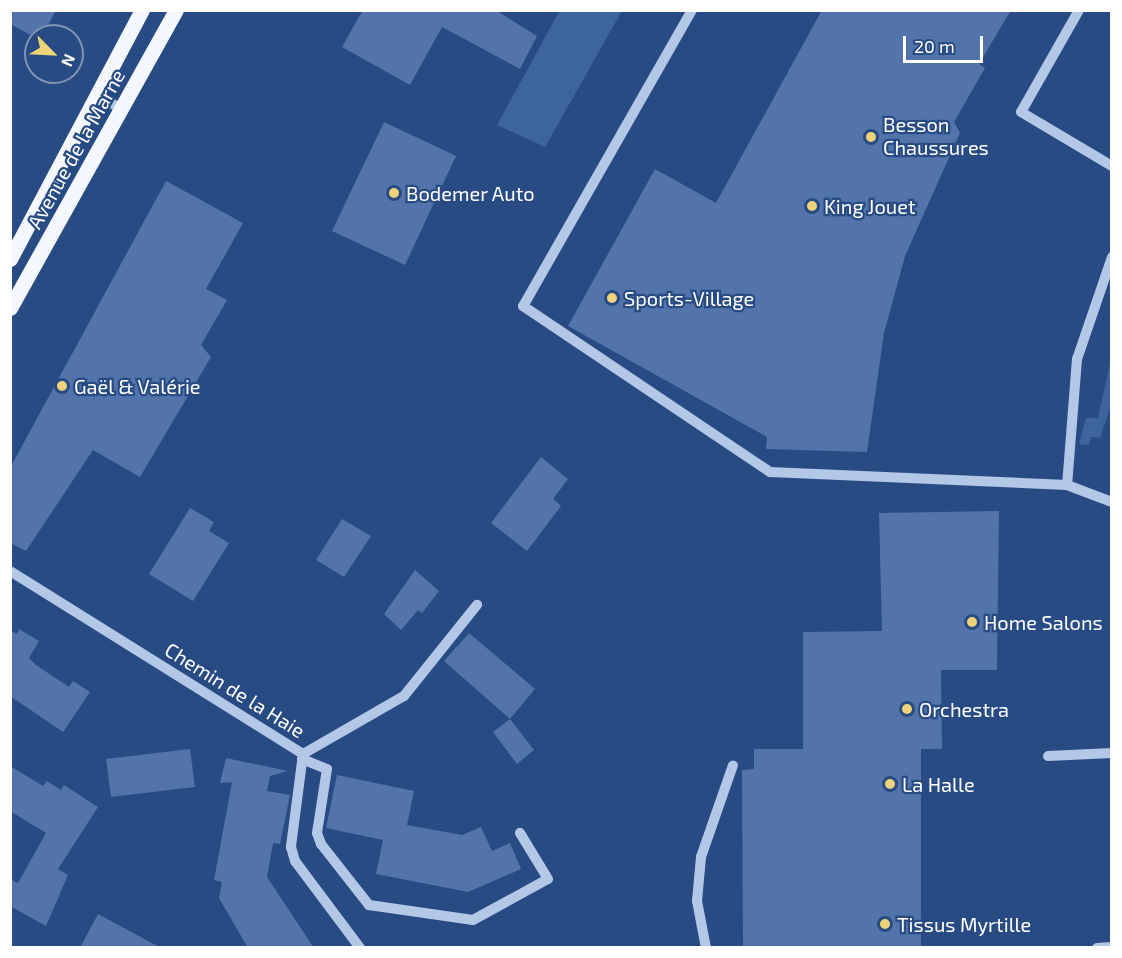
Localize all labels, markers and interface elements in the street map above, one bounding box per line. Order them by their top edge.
north arrow [24,24,84,84]
scale bar [906,24,986,62]
text: 20 m [914,35,955,57]
text: N [58,52,80,70]
street label: Avenue de la Marne [22,65,130,233]
place label: Besson Chaussures [883,113,989,160]
marker: Besson Chaussures [864,130,878,144]
place label: Bodemer Auto [406,181,536,205]
marker: Bodemer Auto [387,186,401,200]
place label: King Jouet [824,194,916,218]
marker: King Jouet [805,199,819,213]
place label: Sports-Village [624,286,754,310]
marker: Sports-Village [605,291,619,305]
place label: Gaël & Valérie [74,374,202,398]
marker: Gaël & Valérie [55,379,69,393]
place label: Home Salons [984,610,1103,634]
marker: Home Salons [965,615,979,629]
street label: Chemin de la Haie [161,637,309,743]
place label: Orchestra [919,697,1009,721]
marker: Orchestra [900,702,914,716]
place label: La Halle [902,772,975,796]
marker: La Halle [883,777,897,791]
place label: Tissus Myrtille [897,912,1031,936]
marker: Tissus Myrtille [878,917,892,931]

